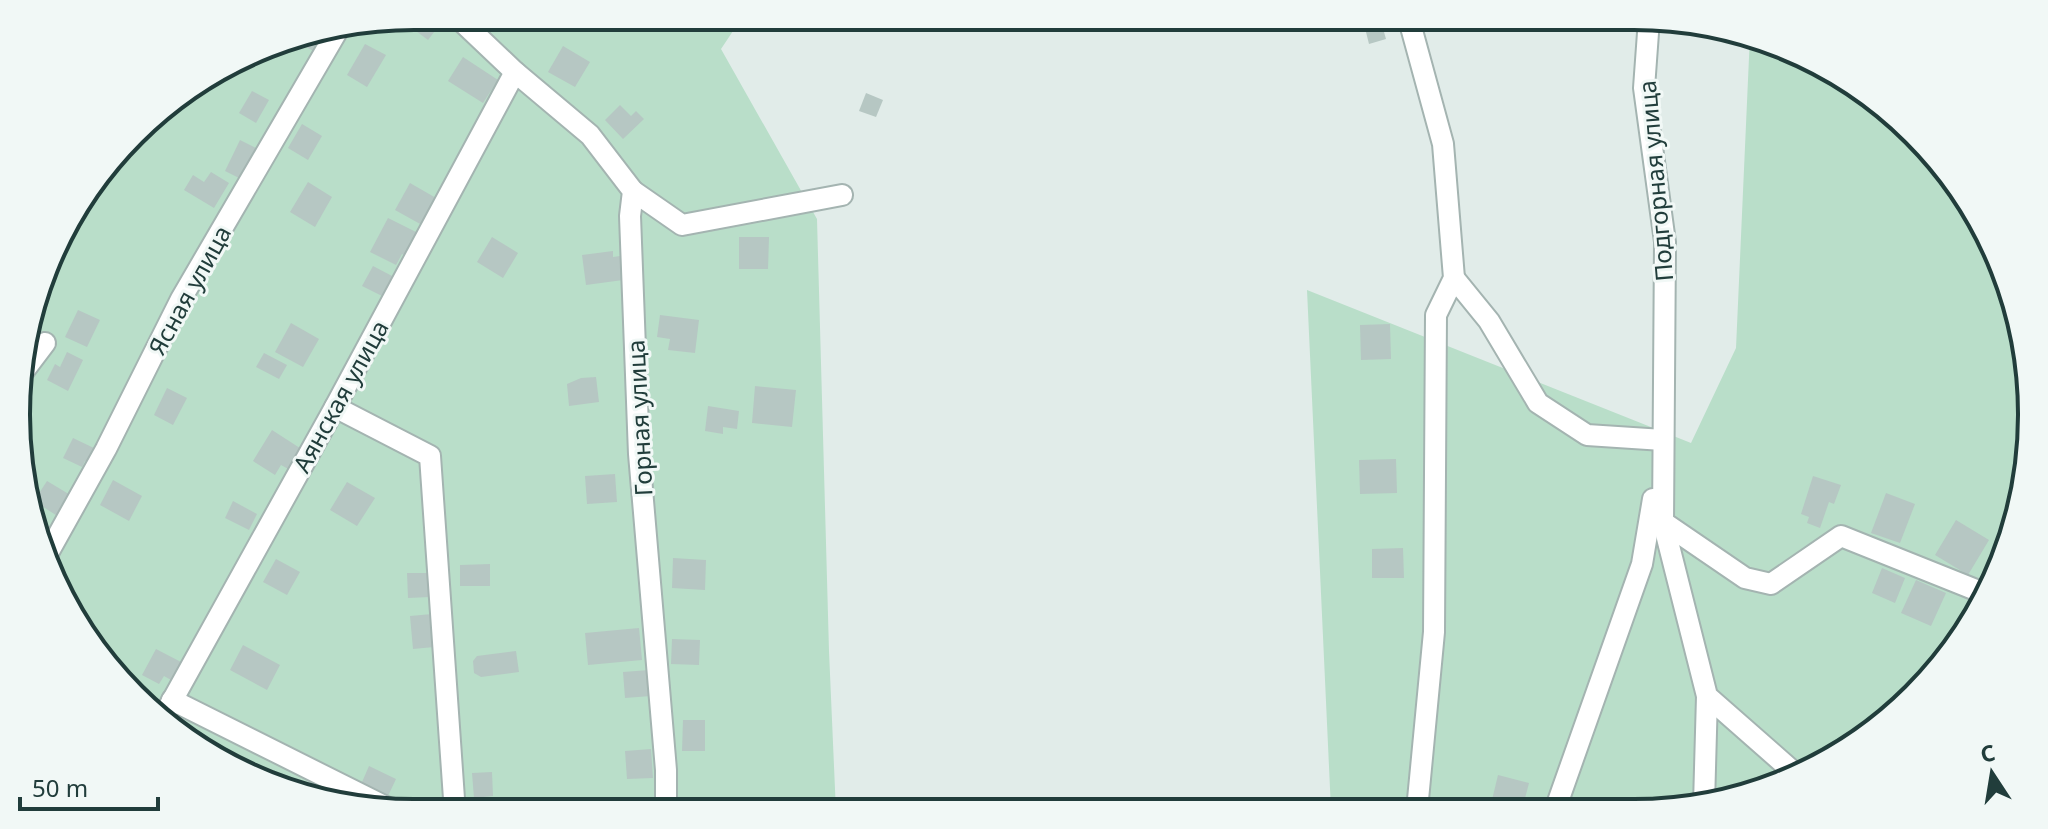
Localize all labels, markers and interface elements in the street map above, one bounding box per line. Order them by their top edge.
street label: Подгорная улица [1630,79,1680,283]
street label: Ясная улица [140,219,238,361]
street label: Аянская улица [284,314,396,478]
street label: Горная улица [618,339,660,497]
north arrow [1952,733,2032,813]
text: С [1978,736,1998,769]
scale bar [20,761,158,811]
text: 50 m [32,771,88,804]

